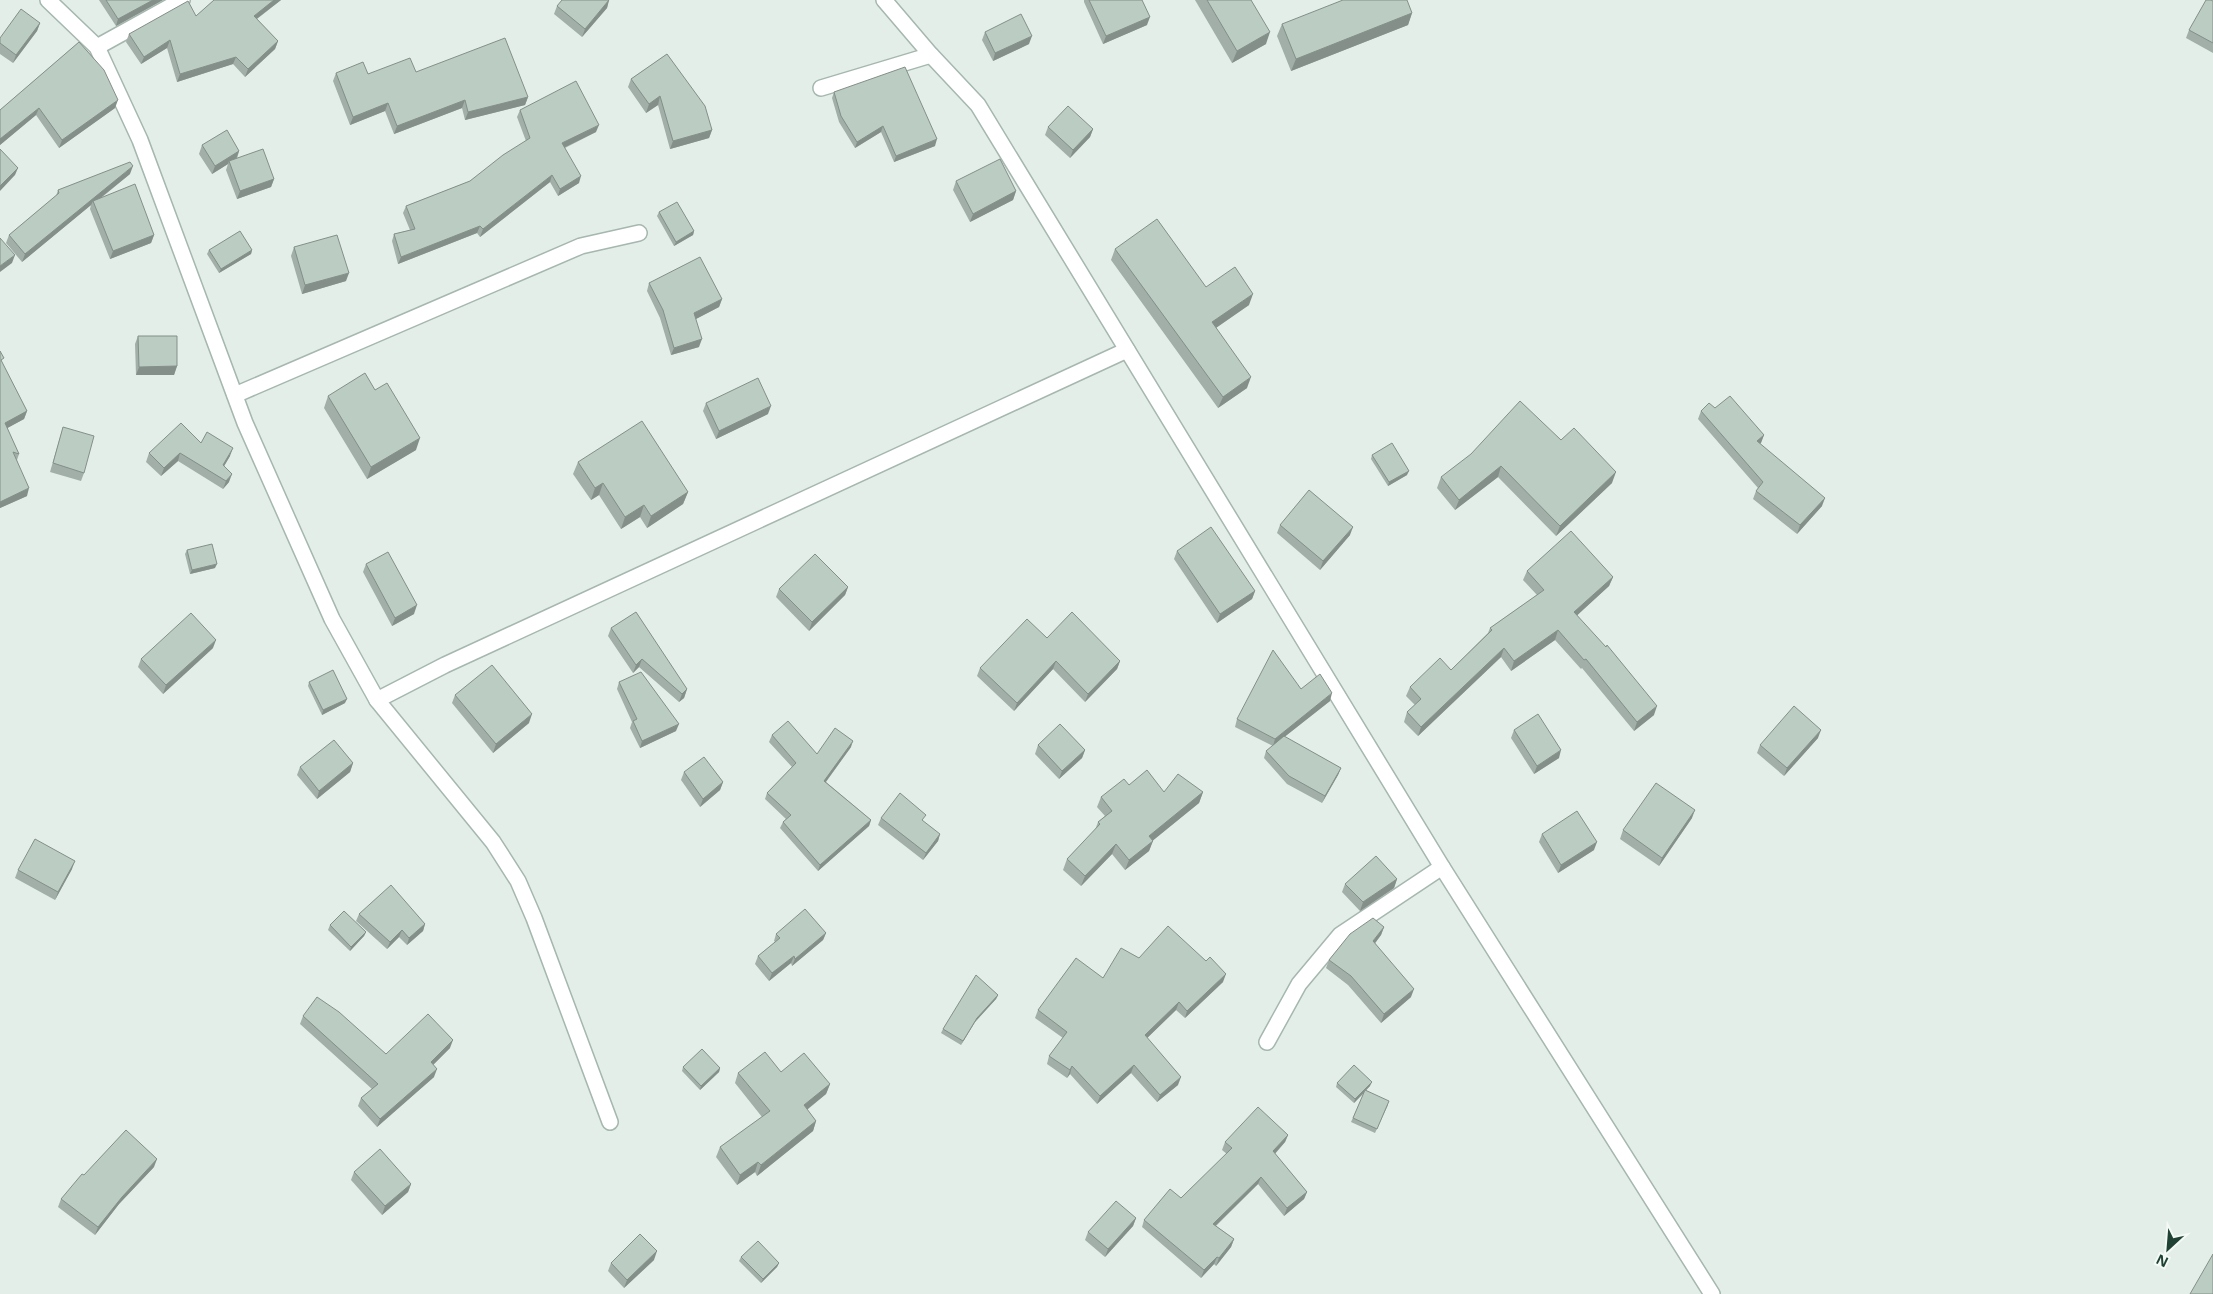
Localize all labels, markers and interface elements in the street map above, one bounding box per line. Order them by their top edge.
north arrow [2143,1224,2193,1274]
text: N [2153,1250,2171,1272]

